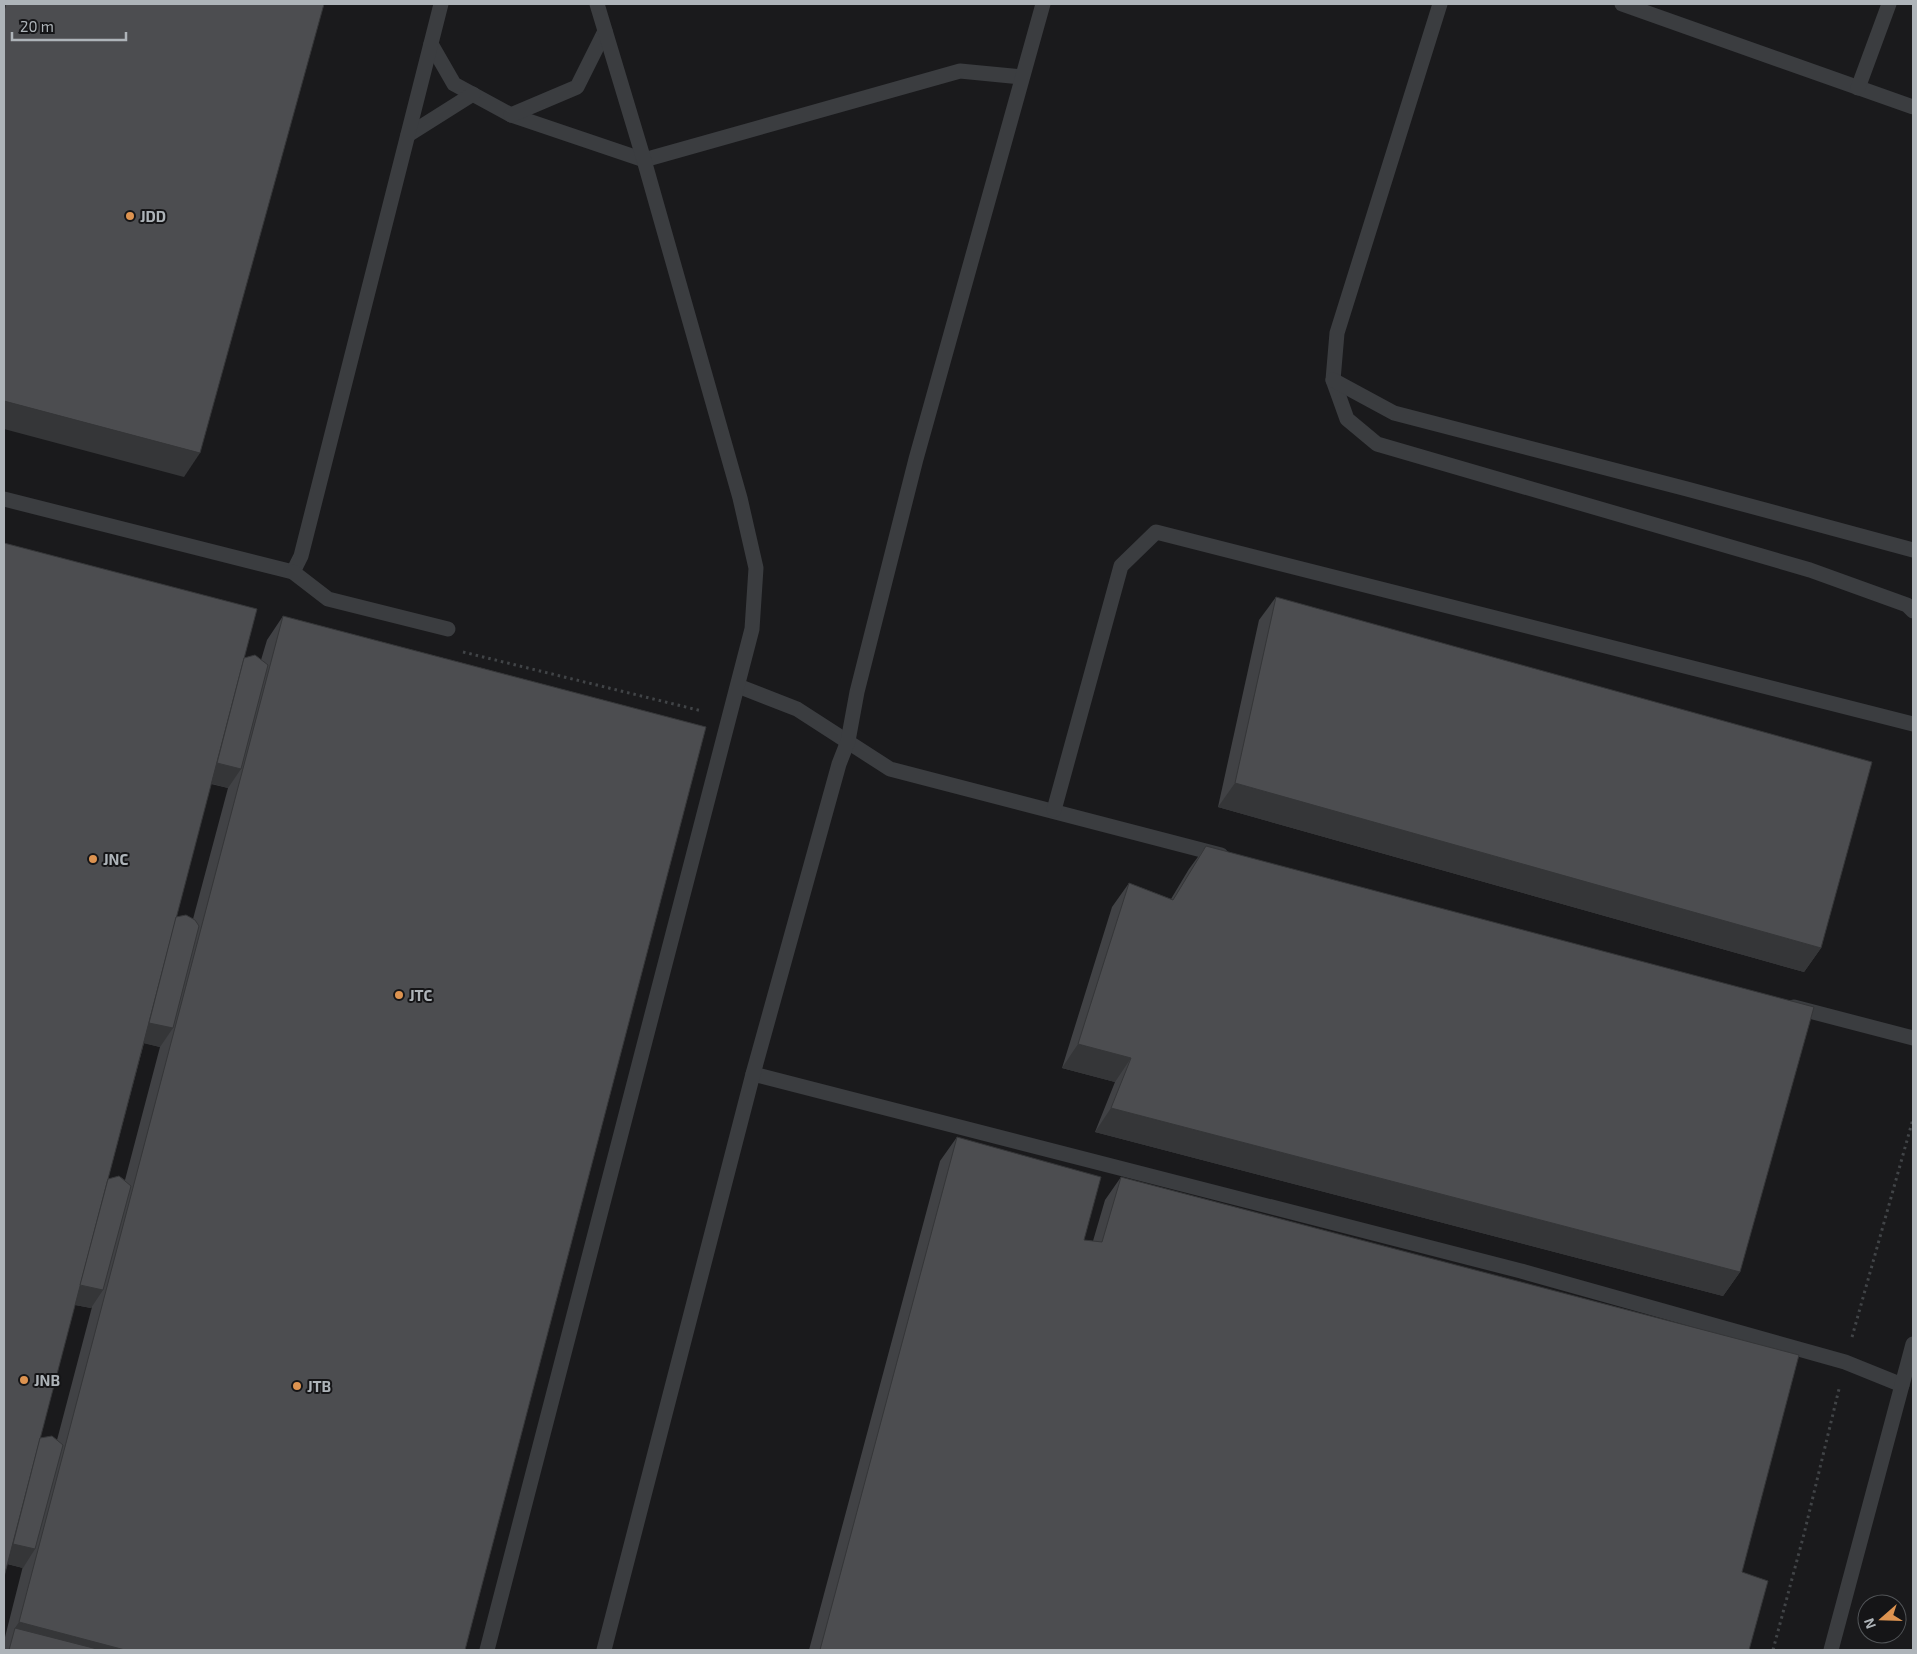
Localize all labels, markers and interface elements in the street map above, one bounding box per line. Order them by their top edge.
scale bar [12,10,126,42]
text: 20 m [20,17,54,35]
place label: JDD [140,207,166,225]
marker: JDD [124,210,136,222]
place label: JNC [103,850,128,868]
marker: JNC [87,853,99,865]
place label: JTC [409,986,432,1004]
marker: JTC [393,989,405,1001]
place label: JNB [34,1371,60,1389]
marker: JNB [18,1374,30,1386]
place label: JTB [307,1377,331,1395]
marker: JTB [291,1380,303,1392]
north arrow [1857,1594,1907,1644]
text: N [1860,1616,1879,1631]

